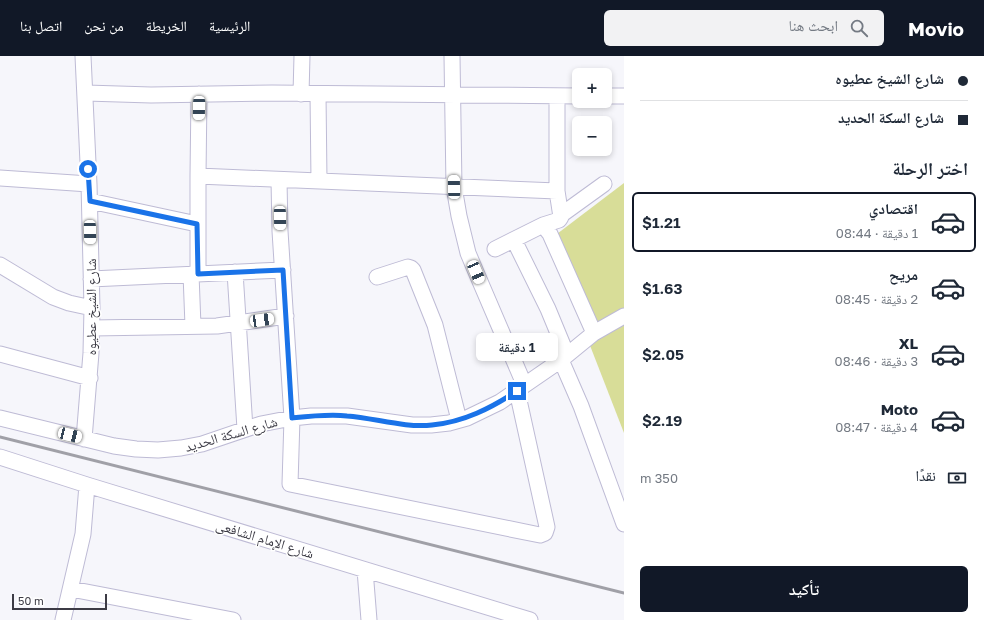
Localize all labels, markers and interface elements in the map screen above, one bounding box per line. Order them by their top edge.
search box [604,10,884,46]
text: ابحث هنا [789,16,838,34]
text: اتصل بنا [20,17,62,34]
text: من نحن [84,17,124,34]
text: الخريطة [146,17,187,34]
text: الرئيسية [209,17,250,34]
icon: search [848,17,870,39]
text: Movio [908,17,964,40]
map controls [572,68,612,156]
button: + [572,68,612,108]
text: شارع الشيخ عطيوه [835,69,944,87]
car [193,96,205,120]
text: شارع السكة الحديد [838,108,944,126]
button: − [572,116,612,156]
text: اختر الرحلة [893,157,968,179]
route start [79,160,97,178]
car [448,175,460,199]
text: اقتصادي [869,199,918,217]
icon: car [930,204,966,240]
car [274,206,286,230]
text: $1.21 [642,213,681,231]
car [84,220,96,244]
text: 1 دقيقة · 08:44 [836,225,918,241]
street label: شارع الشيخ عطيوه [82,259,101,355]
car [466,259,486,285]
text: مريح [889,265,918,283]
icon: car [930,270,966,306]
text: $1.63 [642,279,683,297]
text: 2 دقيقة · 08:45 [835,291,918,307]
car [249,312,275,328]
callout: 1 دقيقة [476,333,558,361]
text: XL [899,334,918,352]
icon: car [930,336,966,372]
text: 1 دقيقة [499,339,535,355]
text: $2.05 [642,345,684,363]
text: 3 دقيقة · 08:46 [835,353,918,369]
route end [508,382,526,400]
text: Moto [881,400,918,418]
icon: car [930,402,966,438]
text: $2.19 [642,411,682,429]
street label: شارع السكة الحديد [183,412,280,457]
text: 4 دقيقة · 08:47 [835,419,918,435]
car [57,426,83,444]
text: نقدًا [915,466,936,484]
icon: cash [946,467,968,489]
text: 350 m [640,470,678,486]
street label: شارع الإمام الشافعى [214,516,316,563]
button: تأكيد [640,566,968,612]
scale bar [12,592,107,611]
text: 50 m [18,594,44,607]

